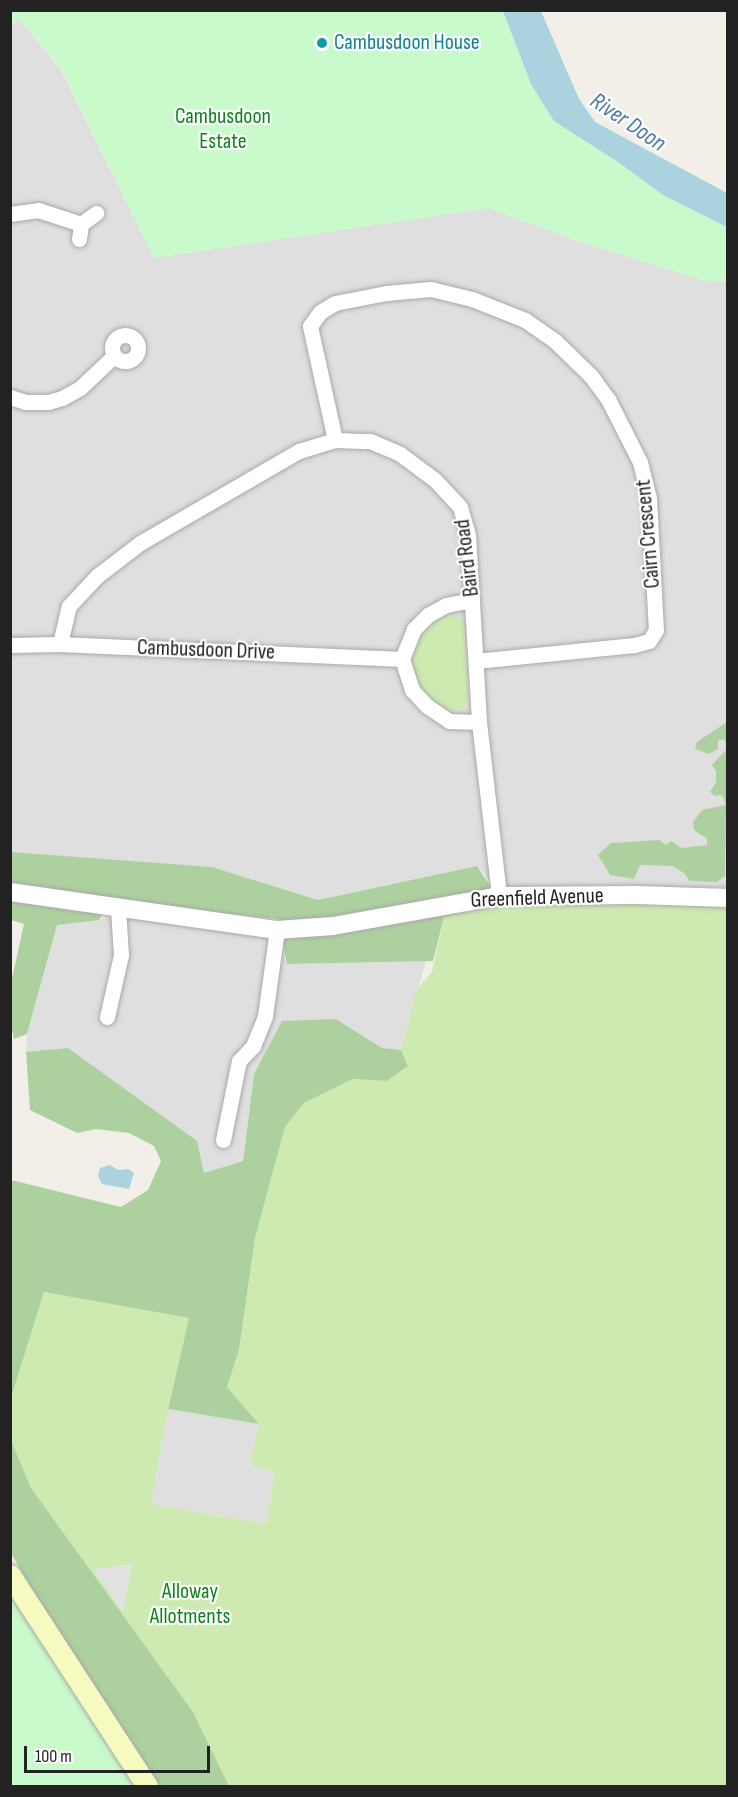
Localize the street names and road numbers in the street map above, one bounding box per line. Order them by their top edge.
street label: Cairn Crescent [630,478,666,590]
street label: Baird Road [449,518,485,598]
street label: Cambusdoon Drive [137,634,275,666]
street label: Greenfield Avenue [470,882,604,914]

